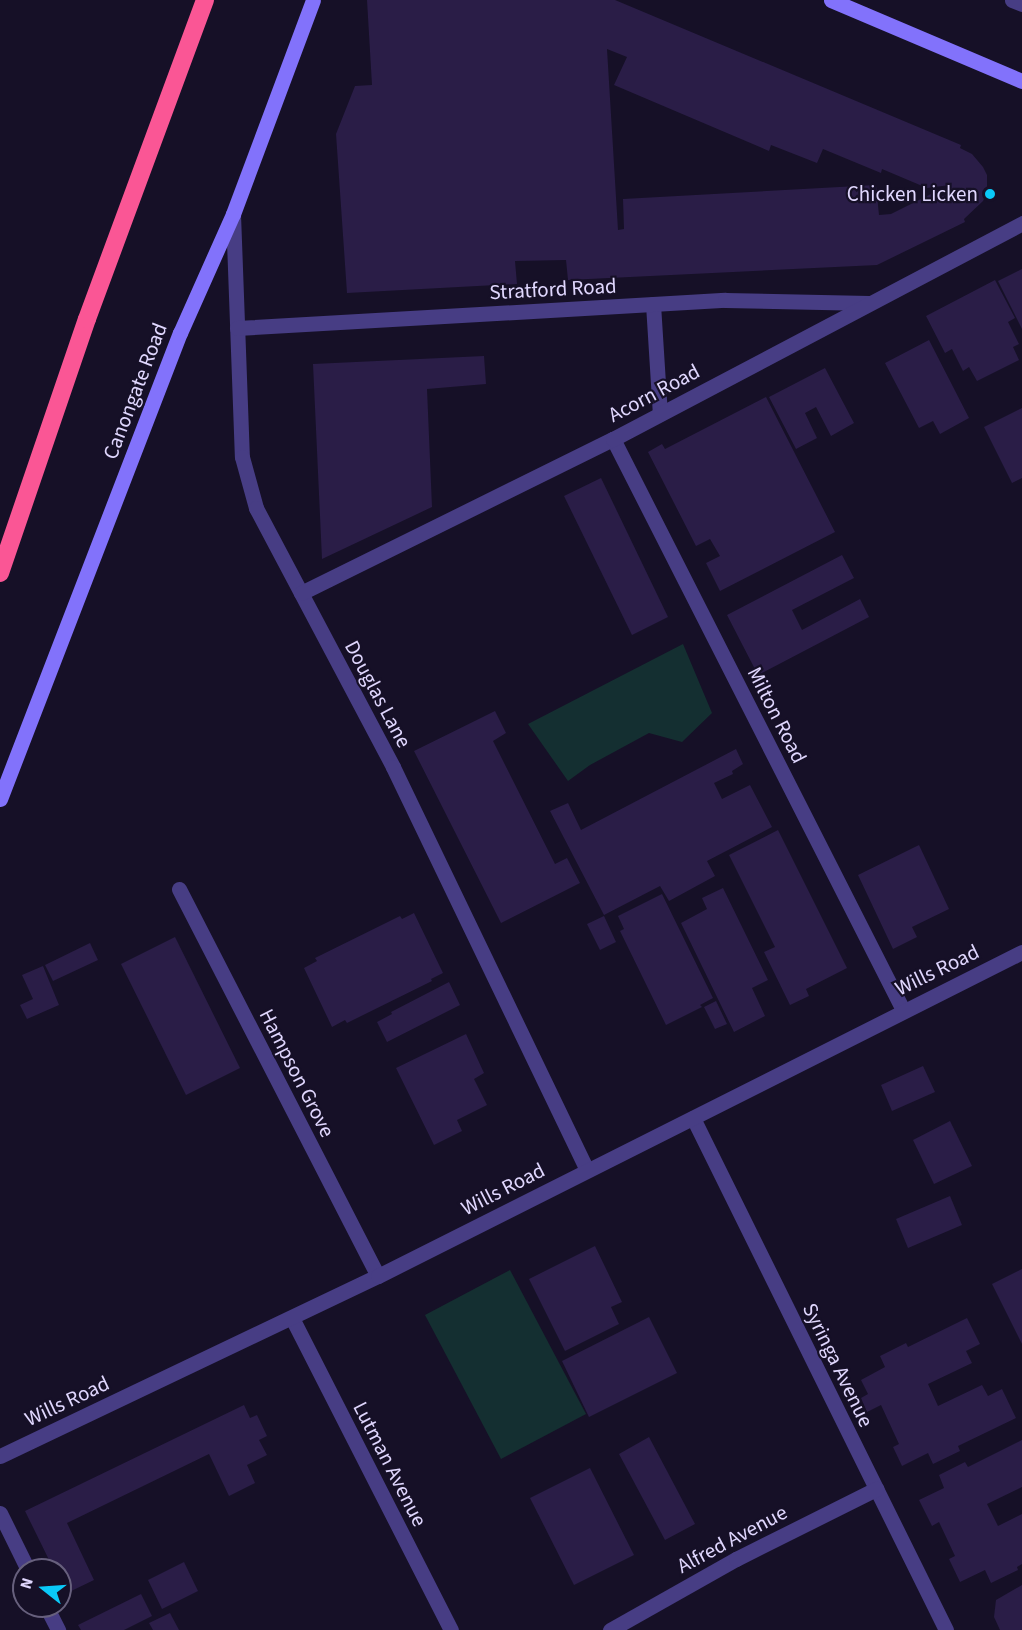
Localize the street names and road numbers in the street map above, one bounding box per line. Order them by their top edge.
street label: Stratford Road [489,273,617,305]
street label: Canongate Road [97,319,173,463]
street label: Acorn Road [604,358,704,428]
street label: Douglas Lane [339,636,417,752]
street label: Milton Road [742,663,812,767]
street label: Wills Road [891,939,983,1001]
street label: Hampson Grove [254,1005,340,1141]
street label: Wills Road [457,1157,549,1221]
street label: Syringa Avenue [797,1299,879,1431]
street label: Wills Road [21,1370,113,1432]
street label: Lutman Avenue [348,1397,432,1531]
street label: Alfred Avenue [673,1499,791,1579]

